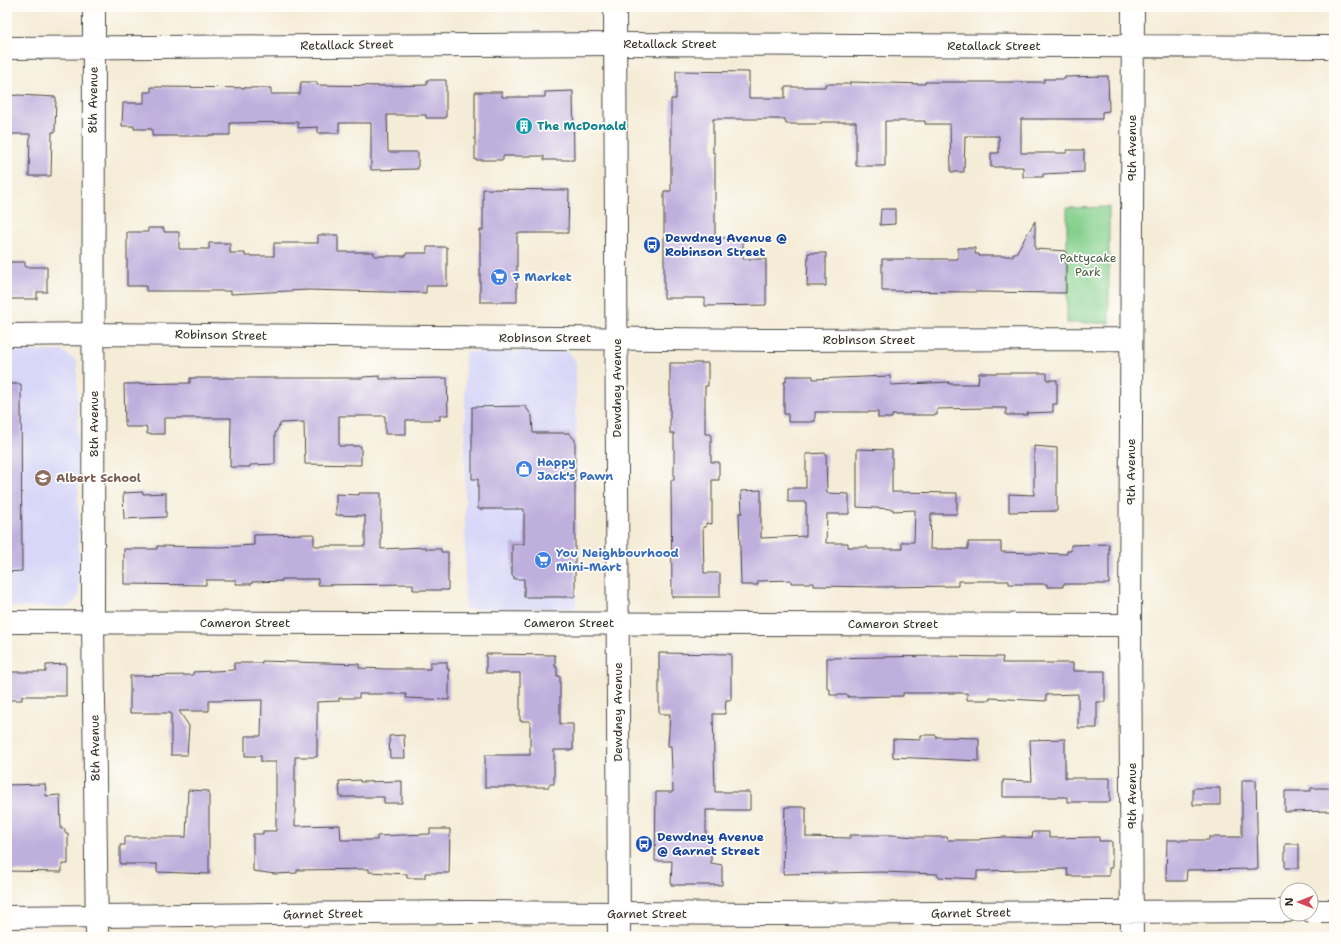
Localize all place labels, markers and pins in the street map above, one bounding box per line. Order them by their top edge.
building icon: The McDonald [514,116,534,136]
place label: The McDonald [537,118,627,134]
place label: Dewdney Avenue @ Robinson Street [665,230,787,260]
bus stop icon: Dewdney Avenue @ Robinson Street [642,235,662,255]
supermarket icon: 7 Market [489,267,509,287]
place label: 7 Market [512,269,572,285]
place label: Happy Jack's Pawn [537,454,613,484]
shop icon: Happy Jack's Pawn [514,459,534,479]
school or university icon: Albert School [33,468,53,488]
place label: Albert School [56,470,141,486]
place label: You Neighbourhood Mini-Mart [556,545,679,575]
supermarket icon: You Neighbourhood Mini-Mart [533,550,553,570]
place label: Dewdney Avenue @ Garnet Street [657,829,764,859]
bus stop icon: Dewdney Avenue @ Garnet Street [634,834,654,854]

